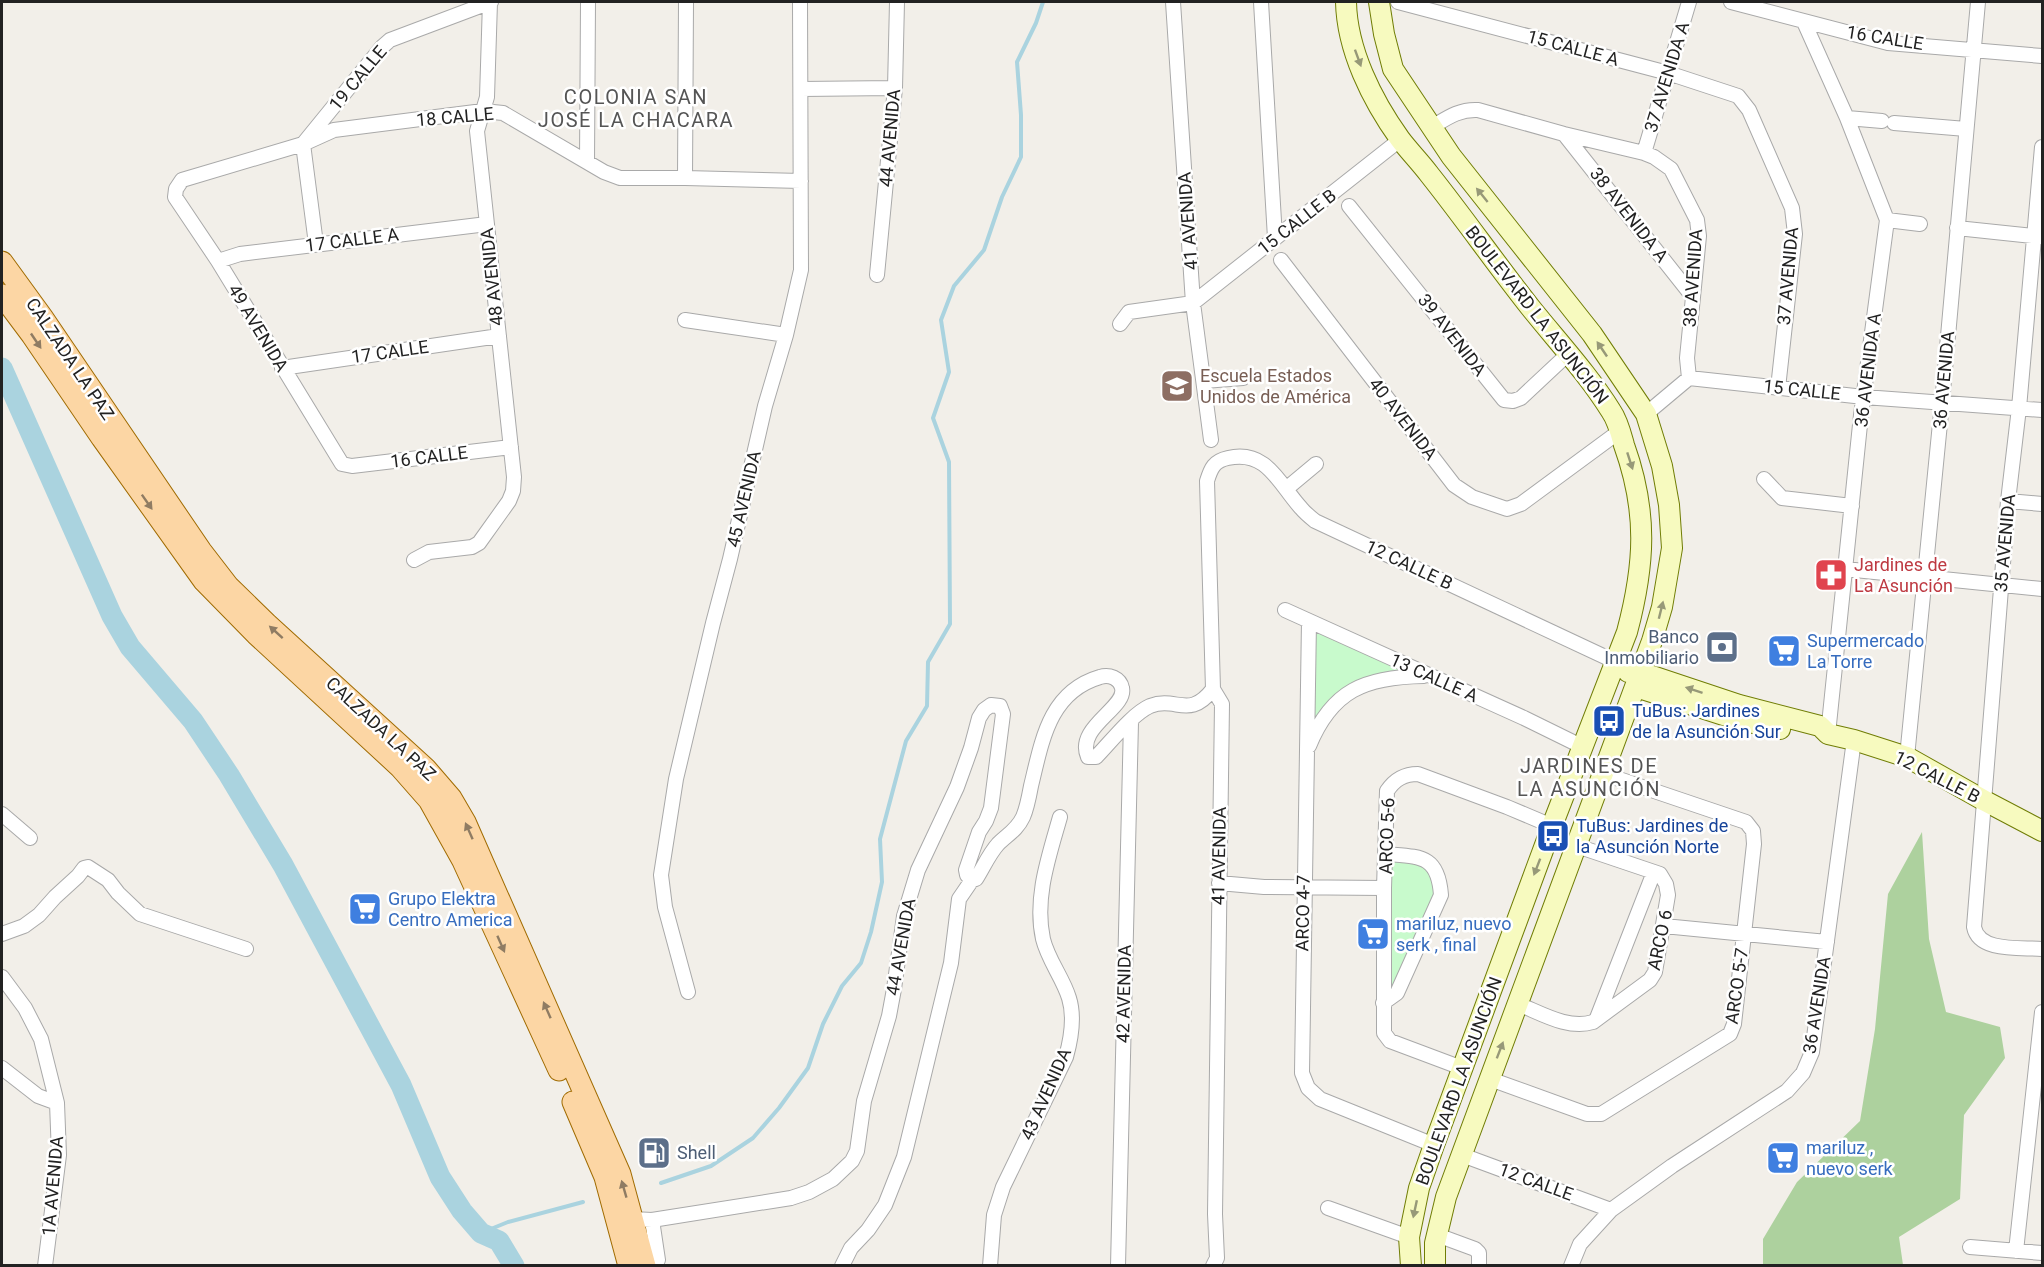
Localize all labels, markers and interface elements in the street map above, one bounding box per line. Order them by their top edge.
street label: 37 AVENIDA A [1640,19,1693,135]
street label: 16 CALLE [1845,21,1925,54]
street label: 15 CALLE A [1525,25,1621,70]
street label: 19 CALLE [325,41,391,114]
one-way arrow [1353,50,1363,68]
district label: COLONIA SAN JOSÉ LA CHACARA [538,85,734,132]
street label: 44 AVENIDA [875,88,904,188]
street label: 18 CALLE [415,103,495,130]
street label: 38 AVENIDA A [1586,163,1673,267]
street label: 41 AVENIDA [1174,171,1201,271]
street label: 15 CALLE B [1253,185,1340,259]
one-way arrow [1476,187,1489,203]
street label: BOULEVARD LA ASUNCIÓN [1461,222,1613,408]
street label: 17 CALLE A [304,223,400,256]
street label: 37 AVENIDA [1773,226,1802,326]
street label: 48 AVENIDA [476,227,507,327]
street label: 38 AVENIDA [1679,228,1706,328]
street label: 49 AVENIDA [224,280,293,376]
street label: 39 AVENIDA [1414,289,1491,380]
street label: CALZADA LA PAZ [22,294,119,424]
street label: 36 AVENIDA A [1850,311,1885,428]
street label: 36 AVENIDA [1929,330,1958,430]
one-way arrow [31,333,42,350]
street label: 17 CALLE [350,336,430,367]
one-way arrow [1596,341,1608,357]
place label: Escuela Estados Unidos de América [1200,365,1351,407]
school or university icon: Escuela Estados Unidos de América [1159,368,1195,404]
street label: 40 AVENIDA [1365,373,1442,464]
street label: 15 CALLE [1762,375,1842,404]
street label: 16 CALLE [389,441,469,472]
street label: 45 AVENIDA [722,448,765,549]
one-way arrow [1626,452,1635,470]
street label: 35 AVENIDA [1990,493,2019,593]
one-way arrow [141,494,153,510]
street label: 12 CALLE B [1362,535,1456,594]
place label: Jardines de La Asunción [1854,554,1953,596]
pharmacy icon: Jardines de La Asunción [1813,557,1849,593]
one-way arrow [1656,601,1666,620]
one-way arrow [269,626,284,639]
place label: Banco Inmobiliario [1604,626,1699,668]
bank icon: Banco Inmobiliario [1704,629,1740,665]
place label: Supermercado La Torre [1807,630,1924,672]
supermarket icon: Supermercado La Torre [1766,633,1802,669]
street label: 13 CALLE A [1387,649,1482,706]
street label: CALZADA LA PAZ [322,672,441,785]
one-way arrow [1685,685,1703,694]
place label: TuBus: Jardines de la Asunción Sur [1632,700,1781,742]
bus stop icon: TuBus: Jardines de la Asunción Sur [1591,703,1627,739]
street label: 12 CALLE B [1891,746,1984,807]
district label: JARDINES DE LA ASUNCIÓN [1517,754,1661,801]
street label: ARCO 5-6 [1375,797,1398,875]
street label: 41 AVENIDA [1207,806,1230,905]
place label: TuBus: Jardines de la Asunción Norte [1576,815,1728,857]
bus stop icon: TuBus: Jardines de la Asunción Norte [1535,818,1571,854]
one-way arrow [464,823,473,840]
one-way arrow [1531,858,1541,876]
street label: ARCO 4-7 [1291,875,1314,951]
place label: Grupo Elektra Centro America [388,888,513,930]
supermarket icon: Grupo Elektra Centro America [347,891,383,927]
street label: 44 AVENIDA [882,896,919,997]
street label: ARCO 6 [1643,908,1676,972]
place label: mariluz, nuevo serk , final [1396,913,1511,955]
supermarket icon: mariluz, nuevo serk , final [1355,916,1391,952]
one-way arrow [497,935,506,953]
street label: 42 AVENIDA [1112,944,1135,1043]
street label: ARCO 5-7 [1721,947,1752,1025]
street label: 36 AVENIDA [1798,954,1835,1055]
street label: BOULEVARD LA ASUNCIÓN [1411,974,1506,1188]
one-way arrow [543,1001,552,1018]
one-way arrow [1496,1041,1506,1059]
street label: 43 AVENIDA [1016,1044,1075,1143]
street label: 1A AVENIDA [38,1135,67,1237]
fuel station icon: Shell [636,1135,672,1171]
place label: mariluz , nuevo serk [1806,1137,1894,1179]
supermarket icon: mariluz , nuevo serk [1765,1140,1801,1176]
place label: Shell [677,1142,716,1163]
street label: 12 CALLE [1496,1158,1576,1205]
one-way arrow [619,1180,628,1198]
one-way arrow [1410,1200,1419,1219]

